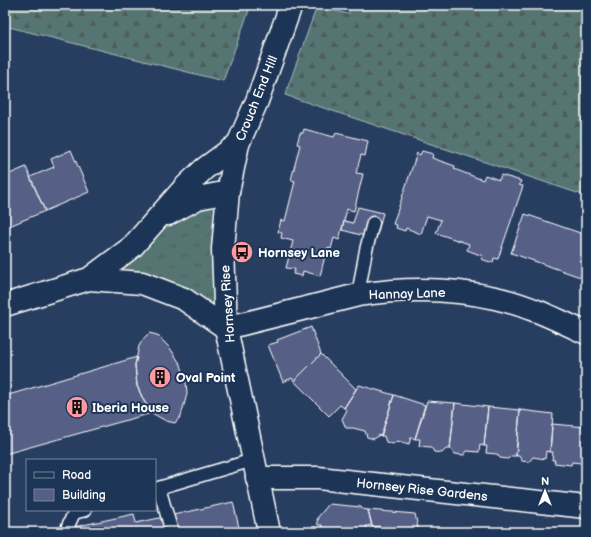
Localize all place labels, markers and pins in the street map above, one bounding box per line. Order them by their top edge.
bus stop icon: Hornsey Lane [229,239,255,265]
place label: Hornsey Lane [258,245,340,261]
building icon: Oval Point [147,364,173,390]
place label: Oval Point [176,370,236,386]
building icon: Iberia House [64,394,90,420]
place label: Iberia House [92,400,170,416]

